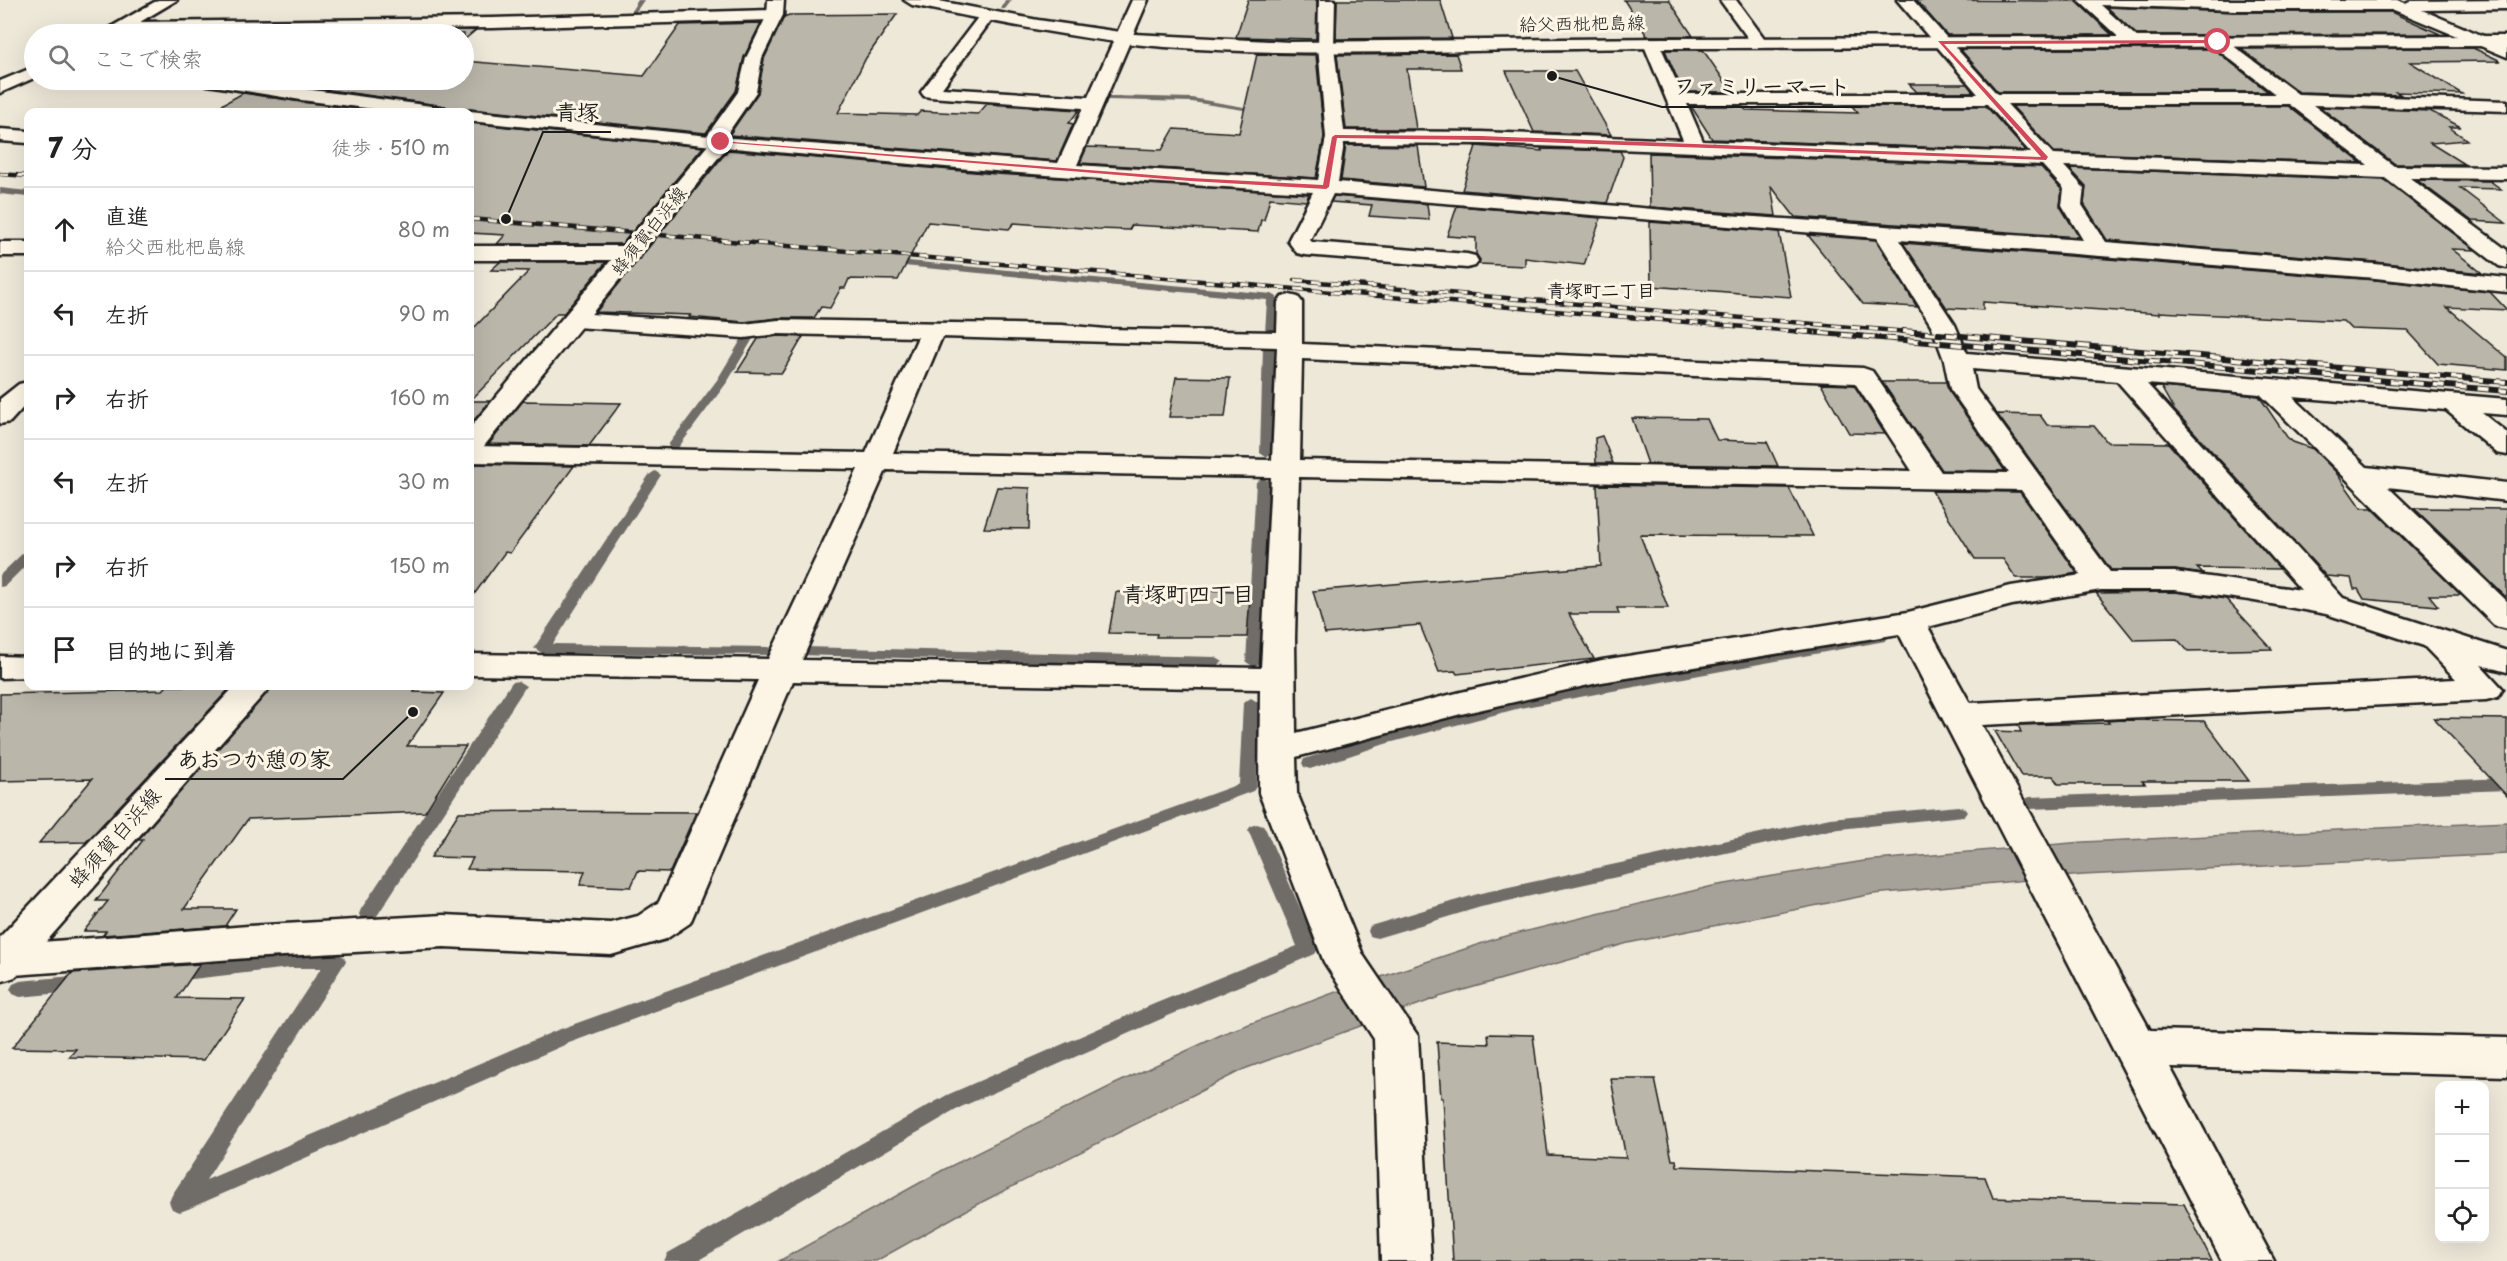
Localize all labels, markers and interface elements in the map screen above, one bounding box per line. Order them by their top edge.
street label: 給父西枇杷島線 [1519,8,1645,37]
search box [24,24,474,90]
route start [2204,28,2230,54]
icon: search [45,41,78,74]
text: ここで検索 [93,41,203,74]
callout: ファミリーマート [1662,67,1862,107]
text: ファミリーマート [1674,68,1850,101]
callout: 青塚 [543,92,611,132]
text: 青塚 [555,94,599,127]
text: 7 分 [48,128,97,167]
route end [707,128,733,154]
text: 徒歩 · 510 m [332,132,450,162]
street label: 蜂須賀白浜線 [603,180,692,281]
text: 直進 [105,198,149,231]
icon: ahead [48,213,81,246]
text: 80 m [398,214,450,244]
text: 給父西枇杷島線 [105,231,245,261]
district label: 青塚町二丁目 [1547,276,1655,303]
icon: left [48,297,81,330]
text: 左折 [105,297,149,330]
text: 90 m [399,298,450,328]
icon: right [48,381,81,414]
text: 右折 [105,381,149,414]
text: 160 m [390,382,450,412]
icon: left [48,465,81,498]
text: 左折 [105,465,149,498]
text: 30 m [397,466,450,496]
icon: right [48,549,81,582]
text: 右折 [105,549,149,582]
text: 150 m [390,550,450,580]
district label: 青塚町四丁目 [1122,576,1254,609]
icon: arrive [48,633,81,666]
text: 目的地に到着 [105,633,237,666]
callout: あおつか憩の家 [165,739,343,779]
text: あおつか憩の家 [177,741,331,774]
street label: 蜂須賀白浜線 [59,779,168,894]
map controls [2435,1081,2489,1243]
button: + [2435,1081,2489,1135]
button: − [2435,1135,2489,1189]
button: locate [2435,1189,2489,1243]

